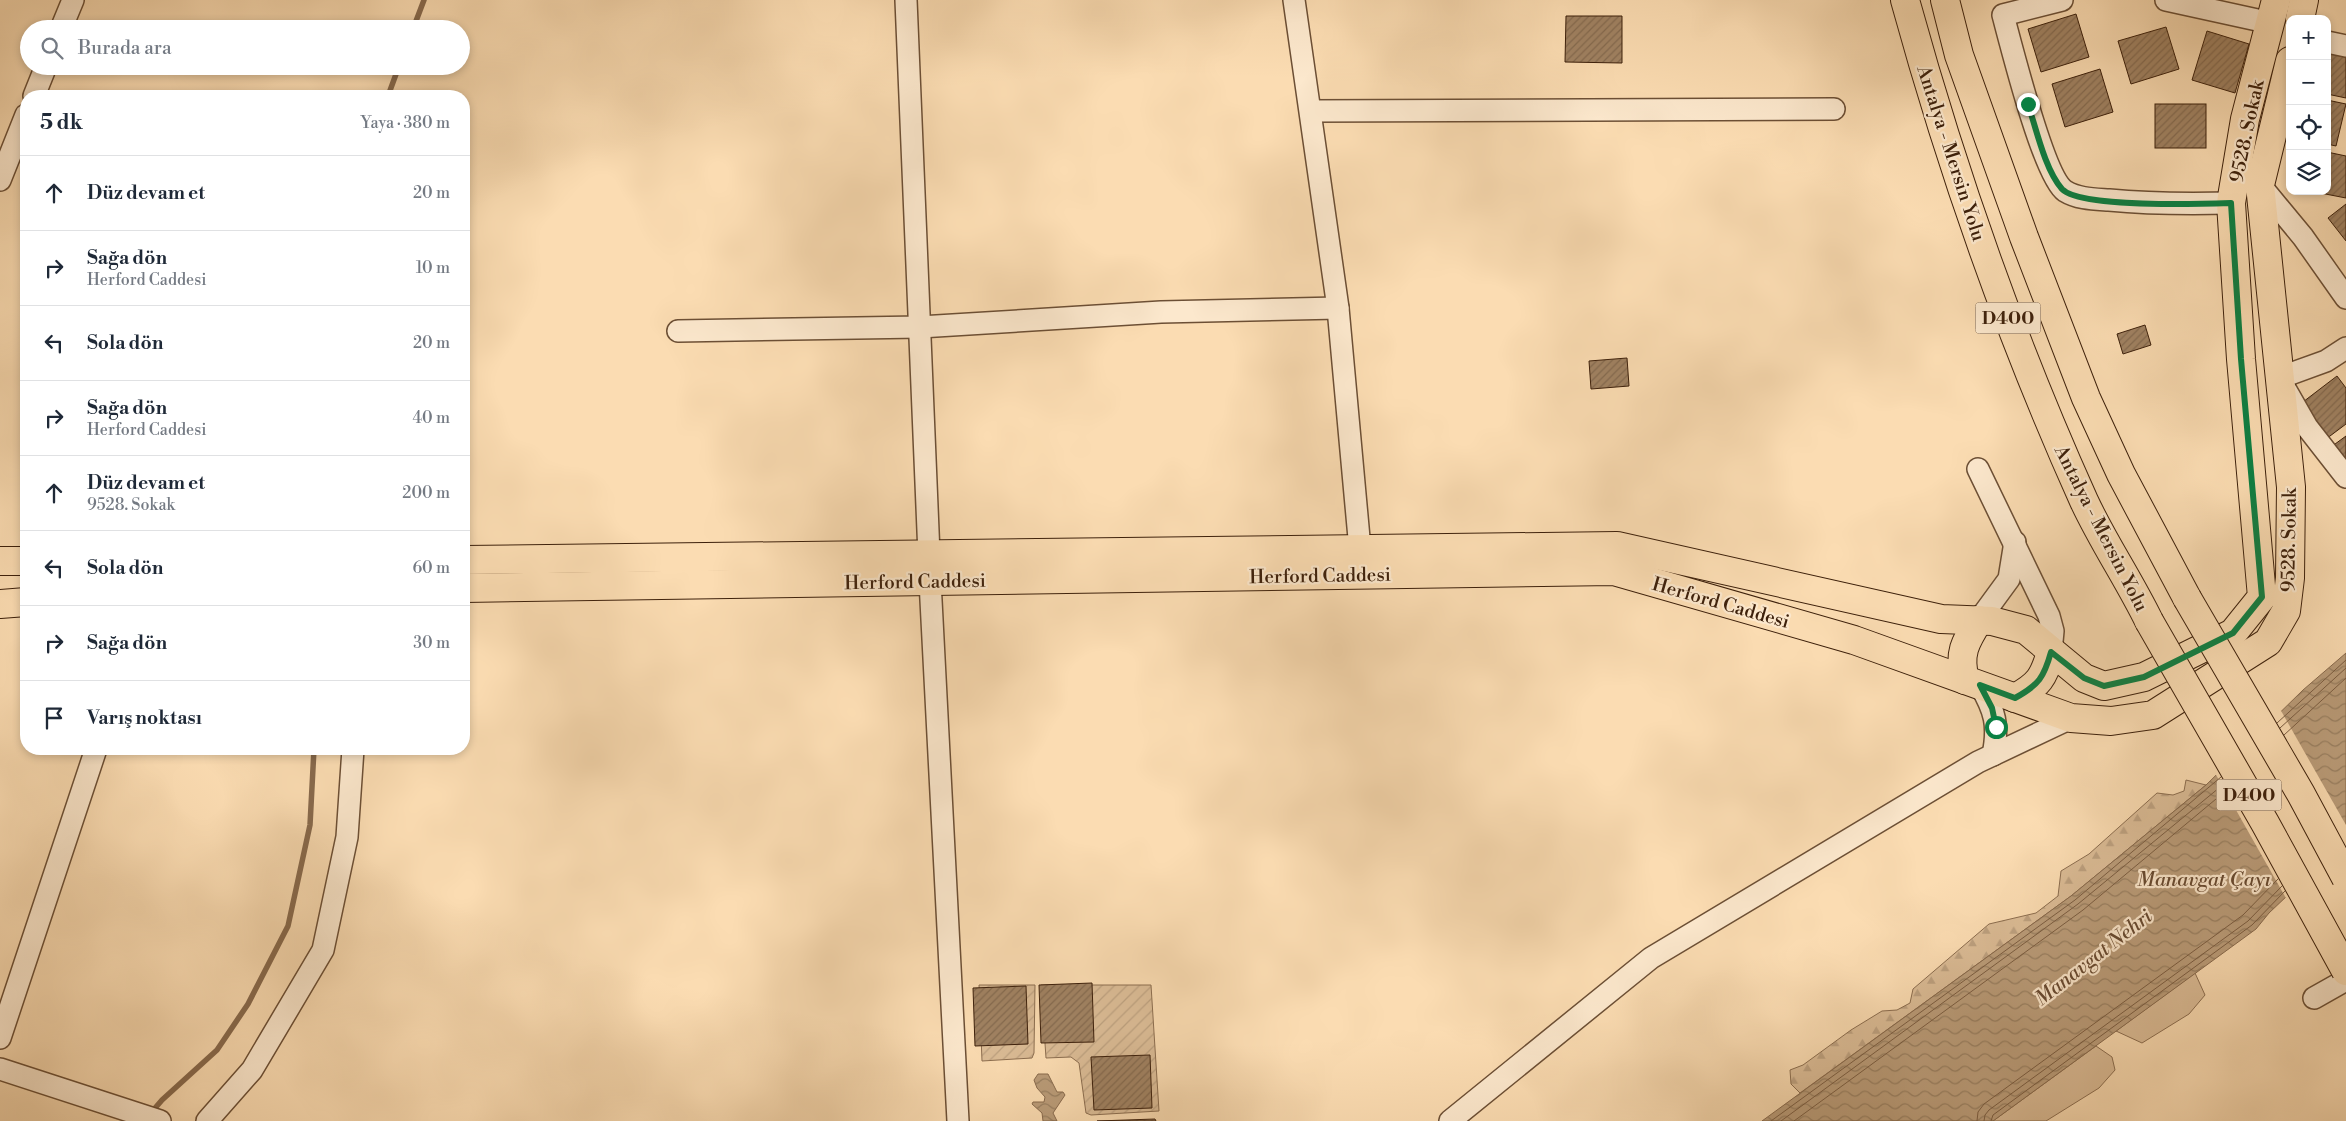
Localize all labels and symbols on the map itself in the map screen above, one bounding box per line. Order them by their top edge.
street label: Antalya - Mersin Yolu [1911,61,1991,244]
street label: 9528. Sokak [2224,77,2270,185]
route end [2017,93,2040,116]
road number: D400 [1976,302,2040,334]
street label: Antalya - Mersin Yolu [2048,440,2154,616]
street label: 9528. Sokak [2276,487,2302,592]
street label: Herford Caddesi [1249,563,1391,589]
street label: Herford Caddesi [844,569,986,595]
street label: Herford Caddesi [1649,572,1792,634]
route start [1985,716,2008,739]
road number: D400 [2216,780,2282,810]
water label: Manavgat Çayı [2137,868,2272,893]
water label: Manavgat Nehri [2030,904,2158,1012]

